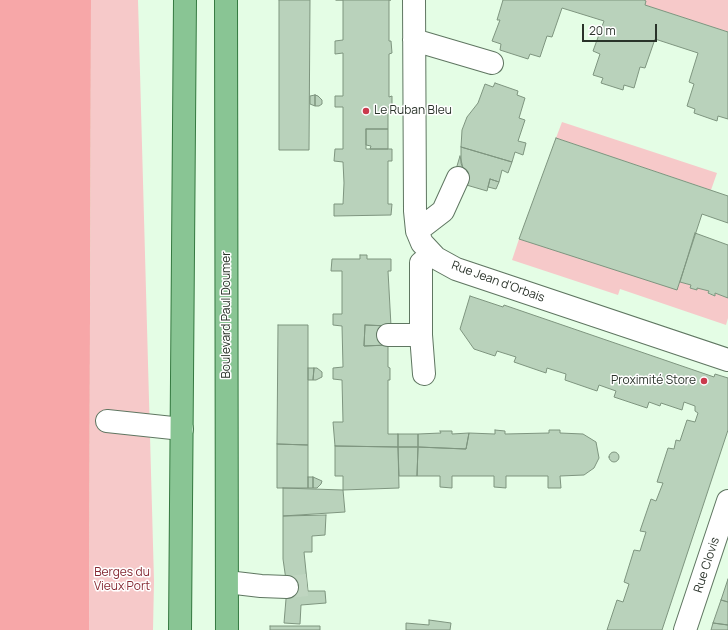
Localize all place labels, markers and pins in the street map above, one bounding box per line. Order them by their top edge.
place label: Le Ruban Bleu [374,104,452,118]
marker: Le Ruban Bleu [361,106,371,116]
place label: Proximité Store [611,374,696,388]
marker: Proximité Store [699,376,709,386]

